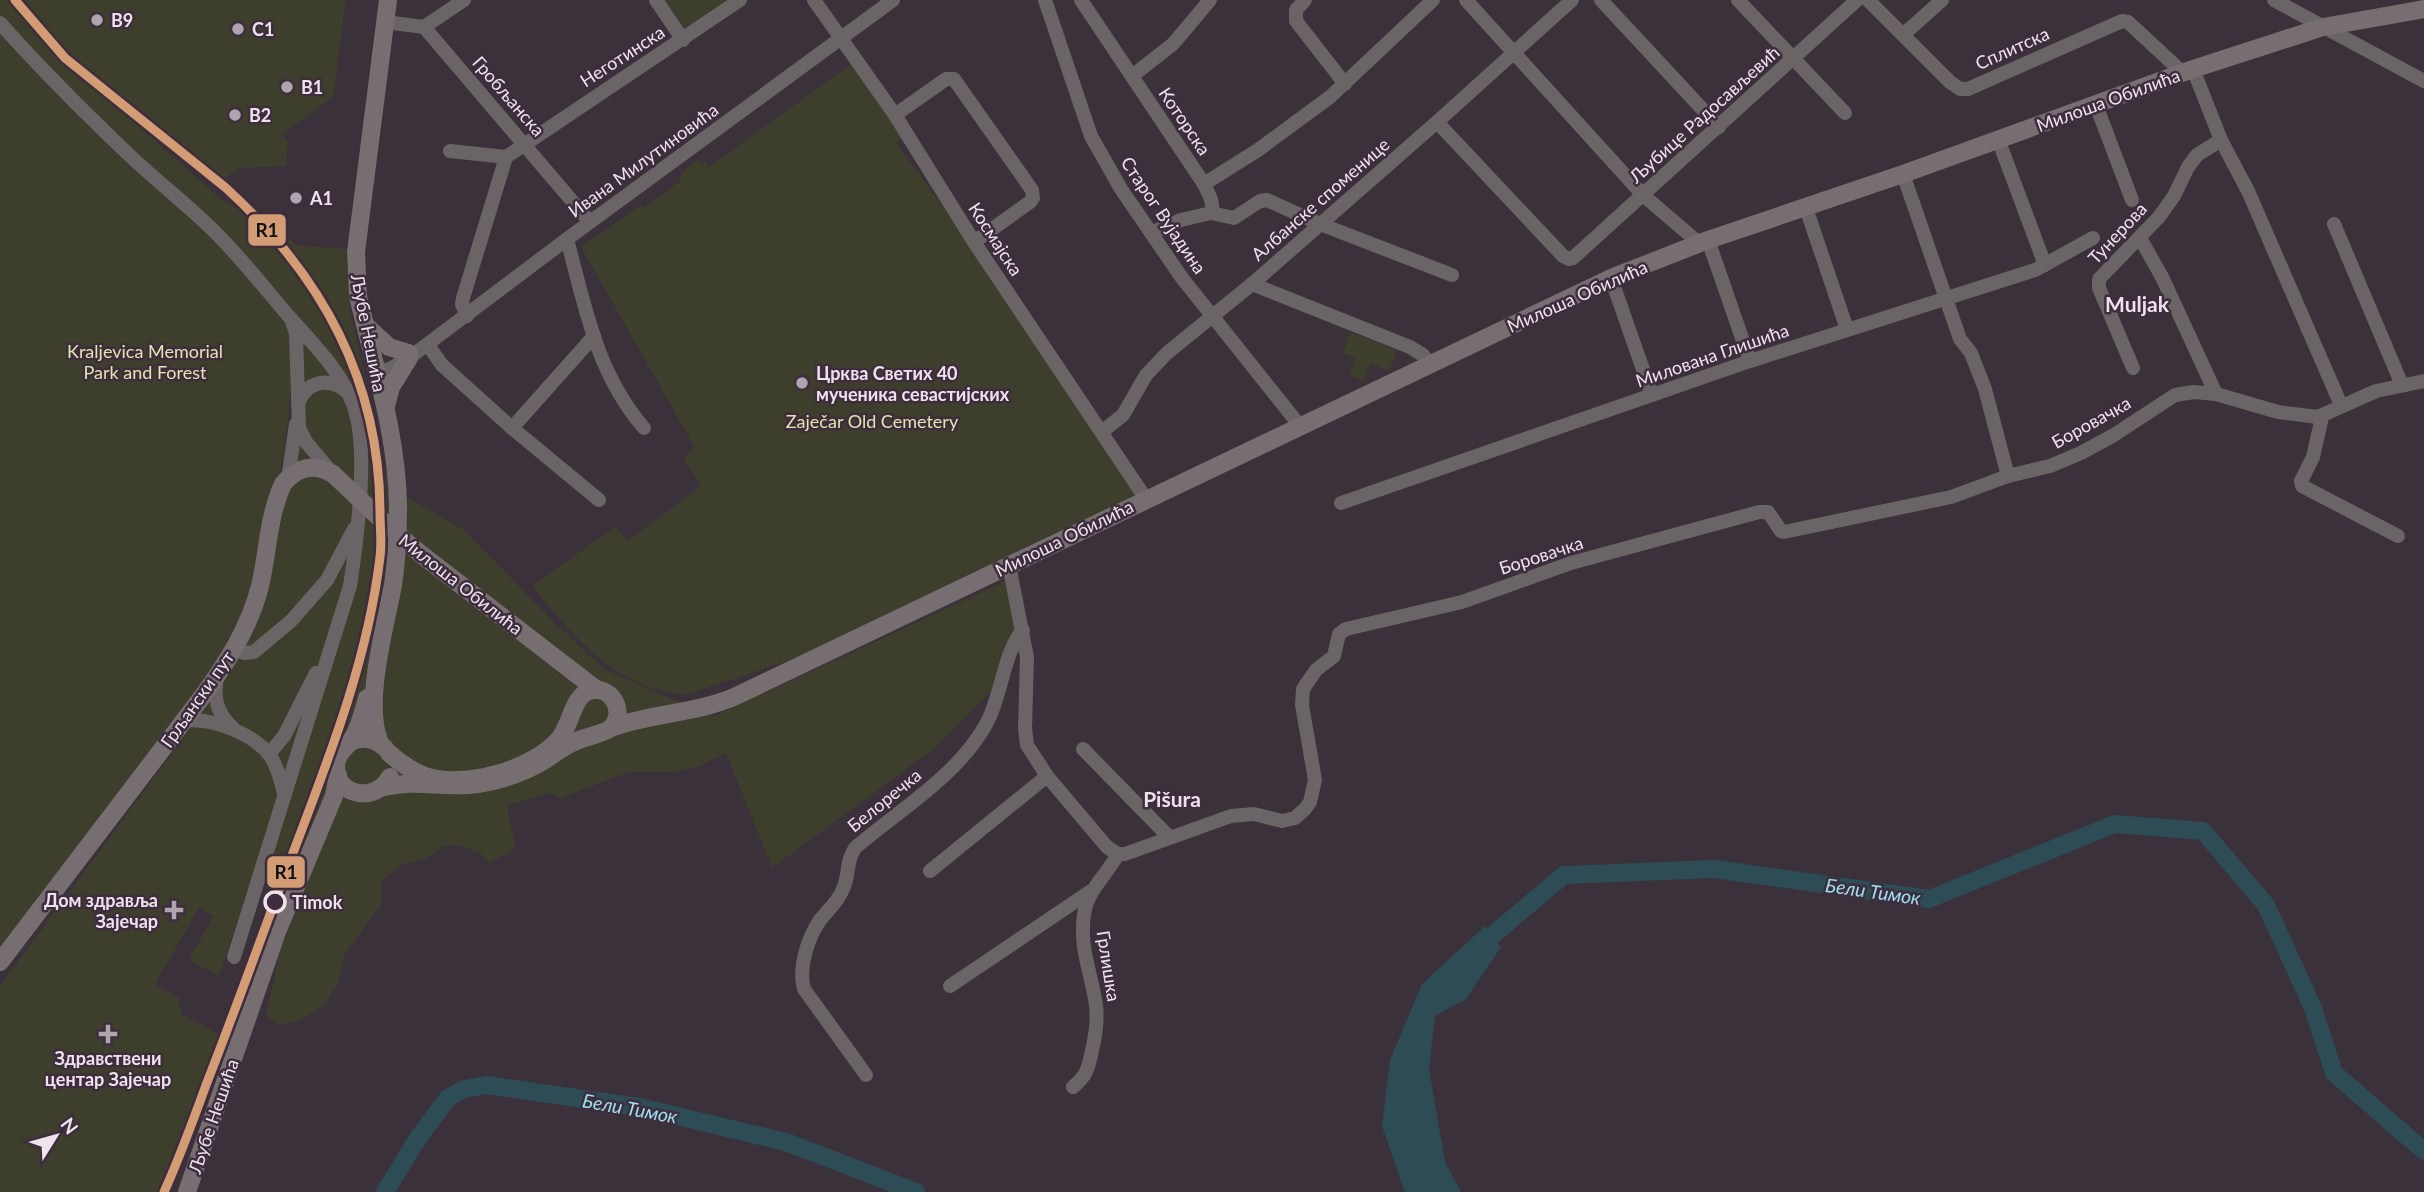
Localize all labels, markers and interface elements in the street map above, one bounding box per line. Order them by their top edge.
place label: B9 [111,9,133,31]
marker: B9 [89,12,105,28]
place label: C1 [252,18,274,40]
marker: C1 [230,21,246,37]
street label: Неготинска [576,21,668,91]
street label: Сплитска [1972,22,2052,74]
street label: Љубице Радосављевић [1624,41,1784,188]
street label: Гробљанска [468,51,550,141]
street label: Милоша Обилића [2033,64,2183,136]
place label: B1 [301,76,323,98]
marker: B1 [279,79,295,95]
street label: Которска [1154,83,1216,159]
street label: Ивана Милутиновића [564,98,722,222]
place label: B2 [249,104,271,126]
marker: B2 [227,107,243,123]
street label: Албанске споменице [1246,133,1394,265]
street label: Старог Вујадина [1117,152,1211,278]
place label: A1 [309,187,333,209]
marker: A1 [288,190,304,206]
street label: Космајска [964,198,1028,280]
street label: Тунерова [2083,198,2151,268]
line badge: R1 [247,213,287,247]
text: R1 [255,218,279,241]
street label: Милоша Обилића [1503,255,1651,337]
street label: Љубе Нешића [347,271,391,394]
district label: Muljak [2105,291,2170,316]
street label: Милована Глишића [1633,318,1791,392]
park label: Kraljevica Memorial Park and Forest [67,340,223,383]
place label: Црква Светих 40 мученика севастијских [816,362,1010,405]
marker: Црква Светих 40 мученика севастијских [794,375,810,391]
street label: Боровачка [2048,391,2134,453]
park label: Zaječar Old Cemetery [786,410,959,432]
street label: Милоша Обилића [991,495,1137,581]
street label: Милоша Обилића [395,529,527,639]
street label: Боровачка [1496,531,1586,579]
street label: Грљански пут [156,646,238,752]
street label: Белоречка [843,764,925,836]
district label: Pišura [1143,786,1201,811]
line badge: R1 [266,855,306,889]
text: R1 [274,860,298,883]
water label: Бели Тимок [1824,873,1923,909]
place label: Дом здравља Зајечар [44,889,158,932]
marker: Timok [264,891,286,913]
place label: Timok [292,891,343,913]
marker: Дом здравља Зајечар [164,900,184,920]
street label: Грлишка [1093,929,1125,1003]
marker: Здравствени центар Зајечар [98,1024,118,1044]
place label: Здравствени центар Зајечар [45,1047,171,1090]
street label: Љубе Нешића [183,1056,243,1177]
water label: Бели Тимок [581,1088,680,1128]
north arrow [21,1101,91,1171]
text: N [56,1113,84,1138]

